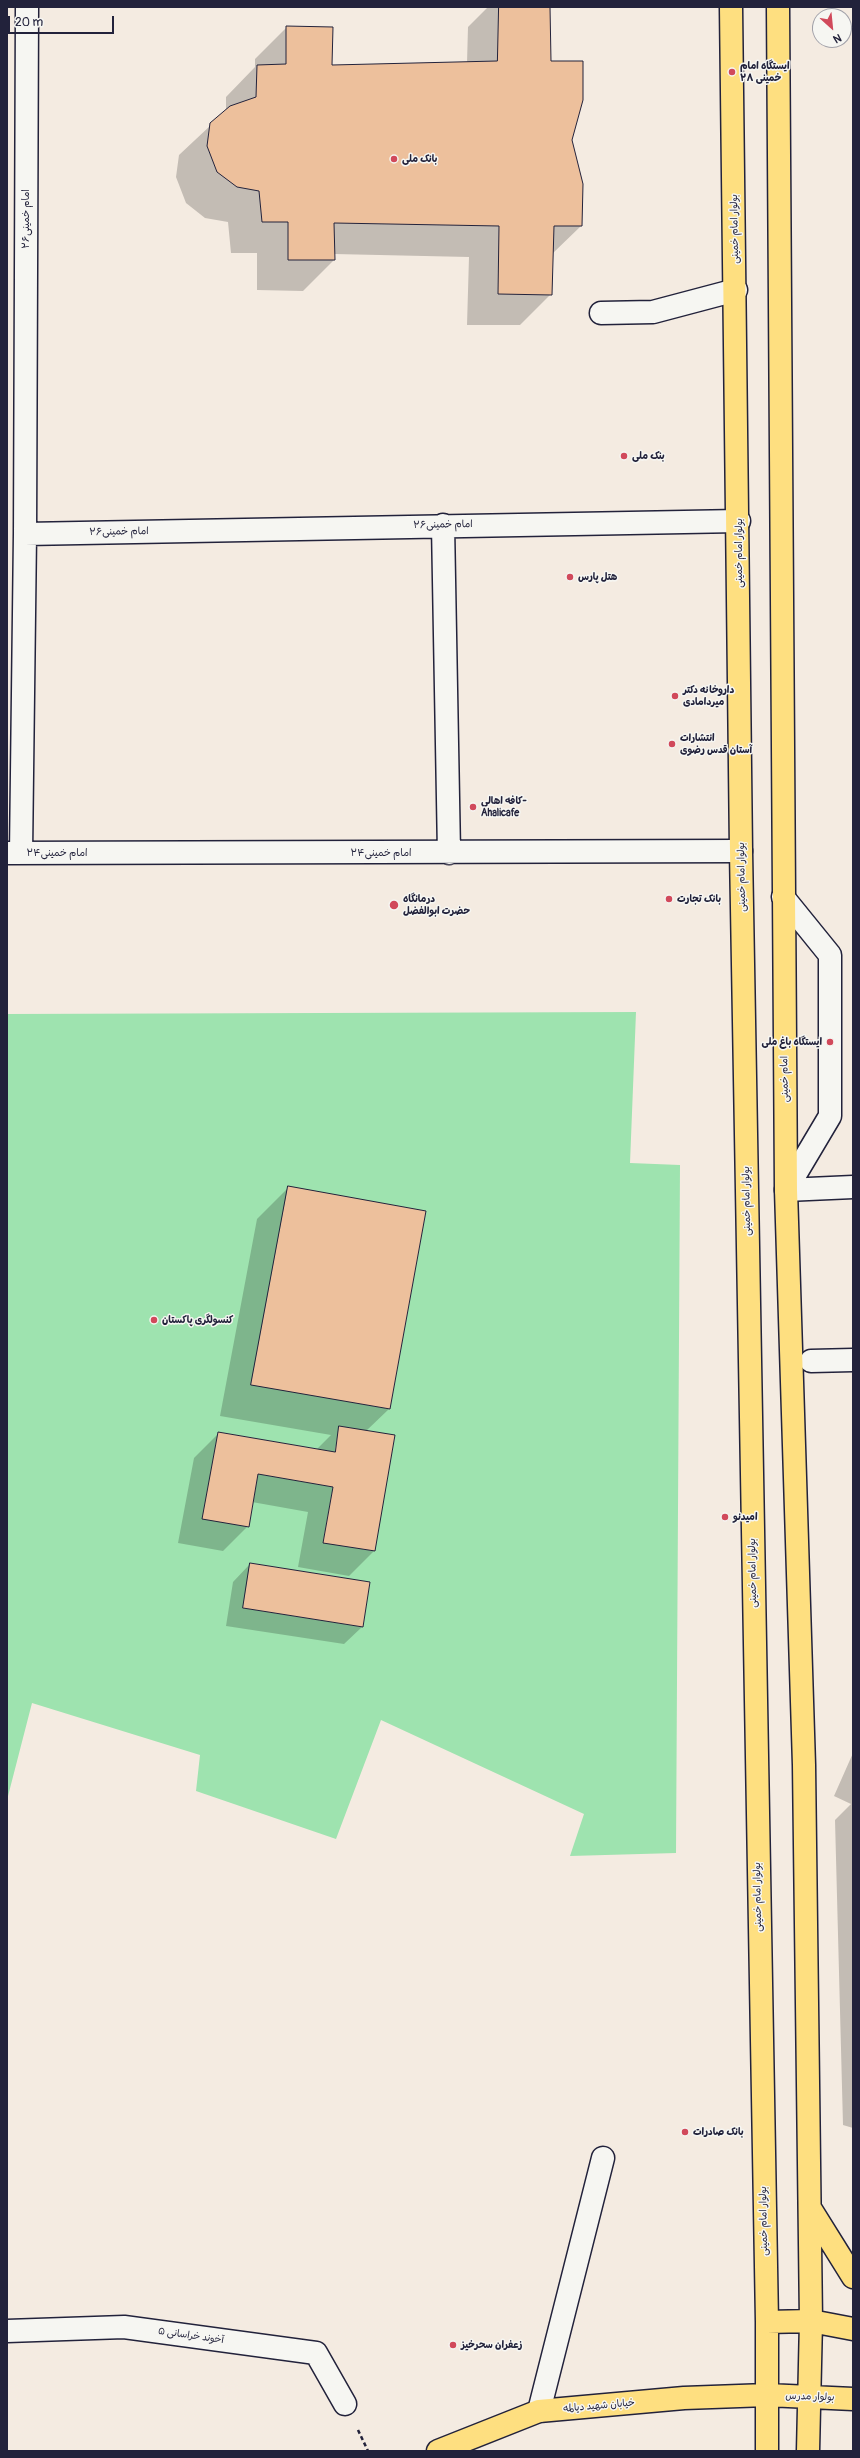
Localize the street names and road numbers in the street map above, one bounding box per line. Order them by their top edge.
street label: امام خمینی۲۶ [20,189,32,249]
street label: بولوار امام خمینی [728,194,742,264]
street label: امام خمینی۲۶ [413,518,473,532]
street label: بولوار امام خمینی [733,518,745,588]
street label: امام خمینی۲۶ [89,525,149,539]
street label: بولوار امام خمینی [735,842,749,912]
street label: امام خمینی۲۴ [27,847,87,859]
street label: امام خمینی۲۴ [351,847,411,859]
street label: امام خمینی [779,1056,791,1102]
street label: بولوار امام خمینی [740,1166,754,1236]
street label: بولوار امام خمینی [746,1538,760,1608]
street label: بولوار امام خمینی [751,1862,765,1932]
street label: بولوار امام خمینی [757,2186,771,2256]
street label: آخوند خراسانی ۵ [157,2325,225,2347]
street label: بولوار مدرس [785,2390,835,2404]
street label: خیابان شهید دیالمه [563,2397,635,2415]

